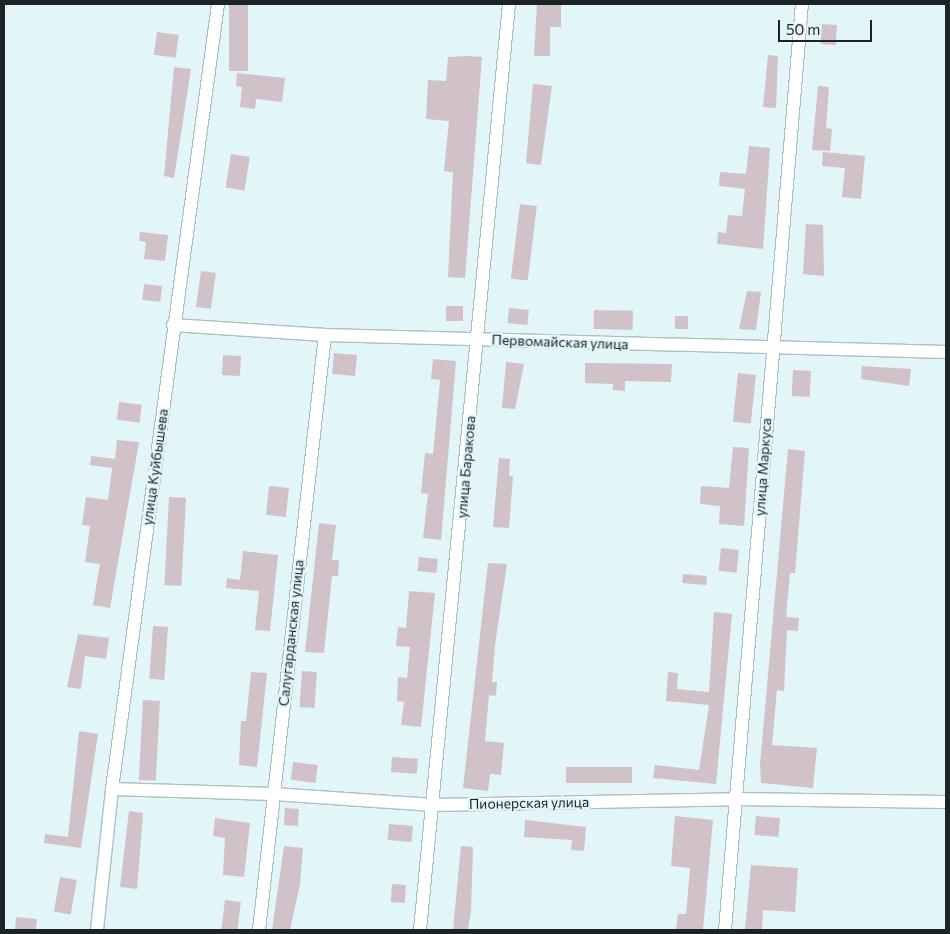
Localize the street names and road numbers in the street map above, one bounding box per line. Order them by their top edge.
street label: Первомайская улица [491,331,629,353]
street label: улица Куйбышева [139,408,171,526]
street label: улица Баракова [453,415,479,519]
street label: улица Маркуса [751,417,775,517]
street label: Салугарданская улица [275,559,307,707]
street label: Пионерская улица [469,794,589,812]

